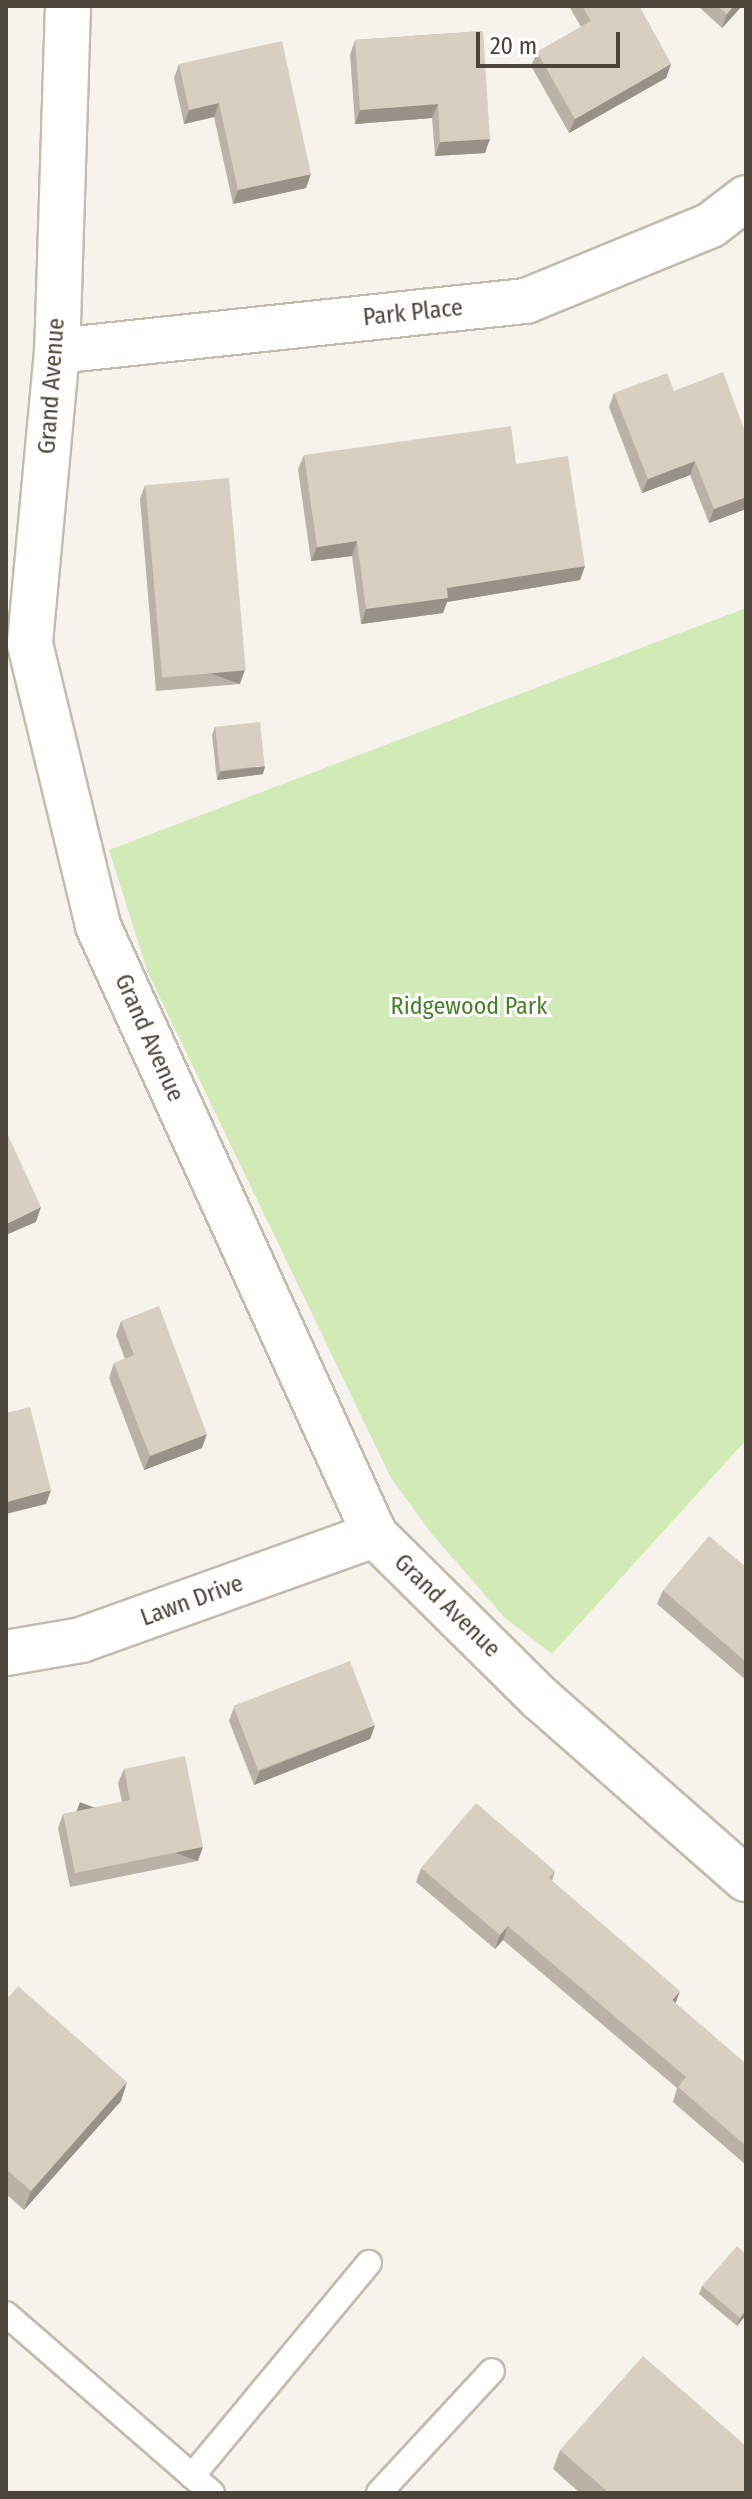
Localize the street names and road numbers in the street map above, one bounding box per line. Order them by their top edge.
street label: Park Place [362,293,464,333]
street label: Grand Avenue [33,317,71,455]
street label: Grand Avenue [108,970,190,1106]
street label: Grand Avenue [388,1548,506,1664]
street label: Lawn Drive [137,1569,247,1633]

